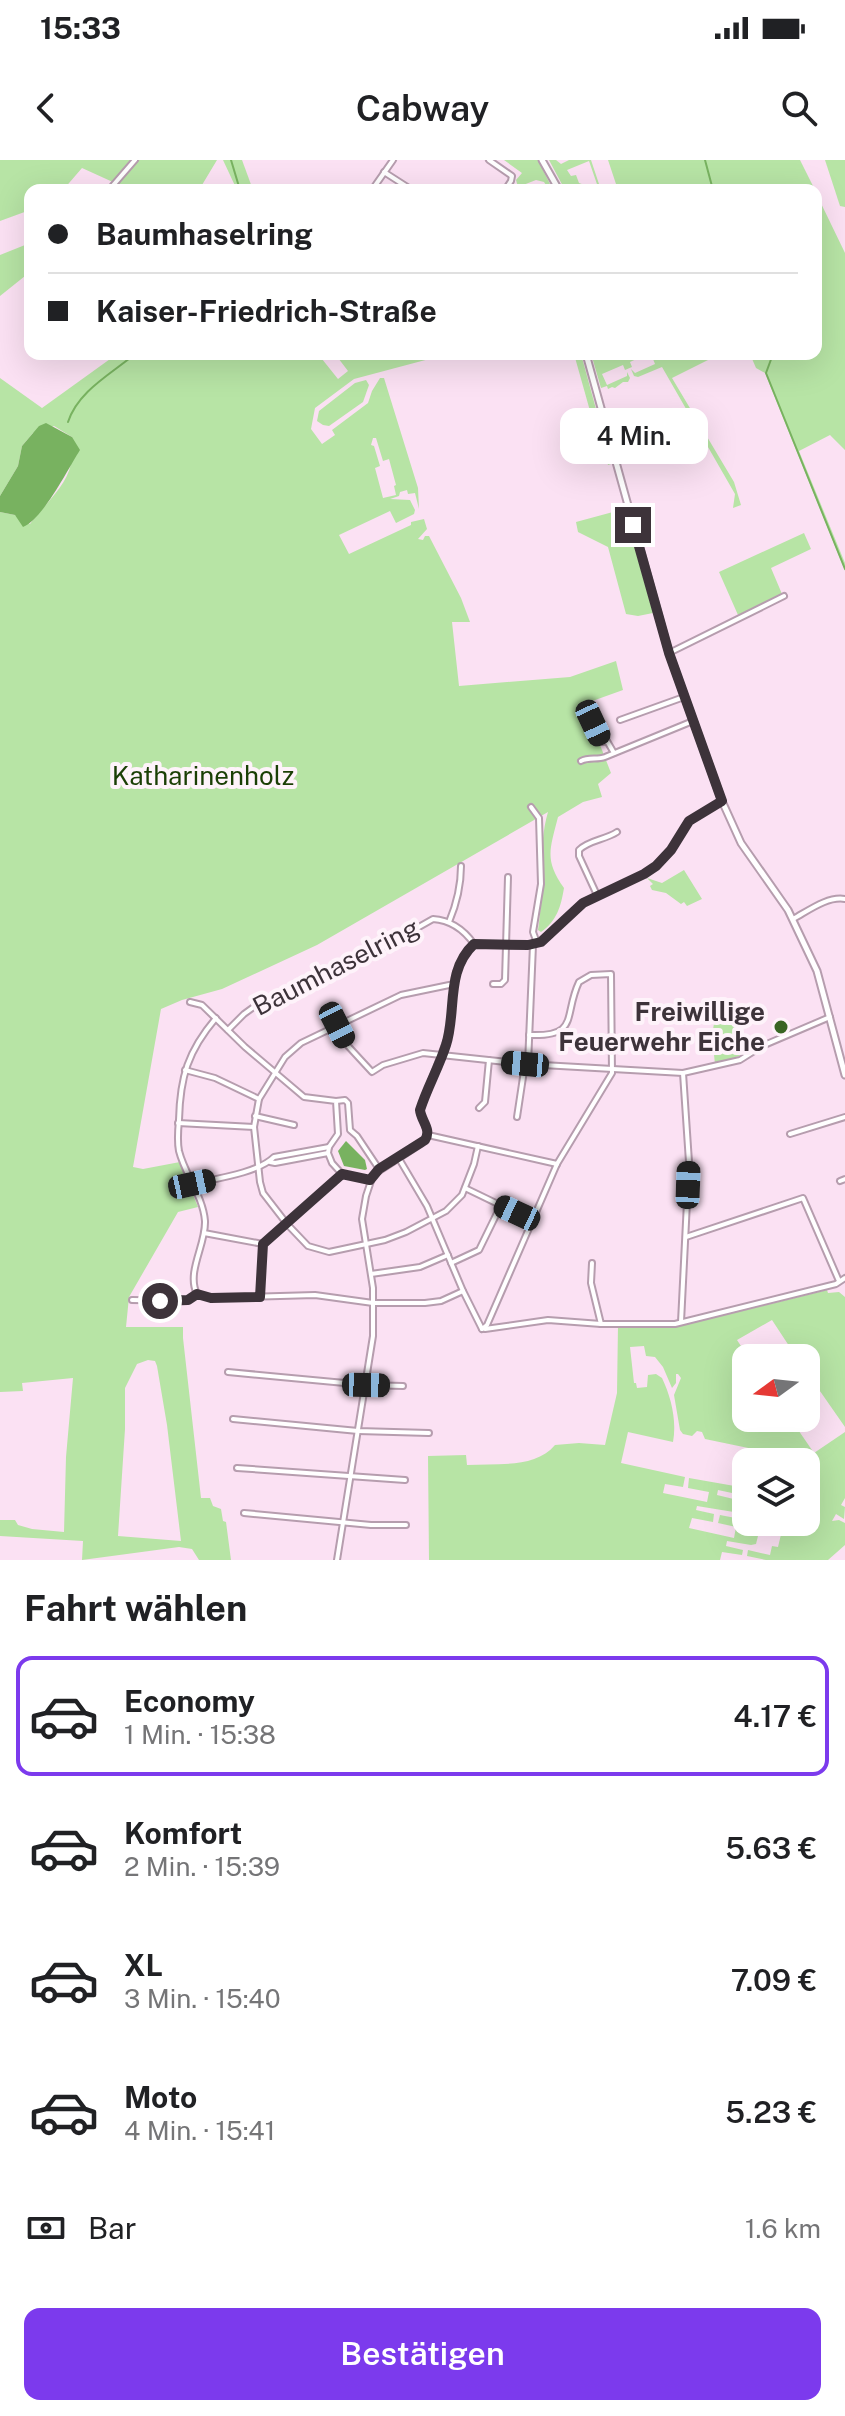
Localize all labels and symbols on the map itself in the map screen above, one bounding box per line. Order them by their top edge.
callout: 4 Min. [559,409,707,465]
route end [615,507,651,543]
car [572,696,614,750]
park label: Katharinenholz [112,760,294,791]
street label: Baumhaselring [247,911,424,1022]
place label: Freiwillige Feuerwehr Eiche [558,996,765,1057]
car [315,998,359,1052]
marker: Freiwillige Feuerwehr Eiche [772,1018,790,1036]
car [500,1050,550,1078]
car [675,1161,701,1209]
car [166,1167,218,1201]
car [490,1192,544,1234]
route start [142,1283,178,1319]
north arrow [732,1344,820,1432]
car [342,1373,390,1397]

